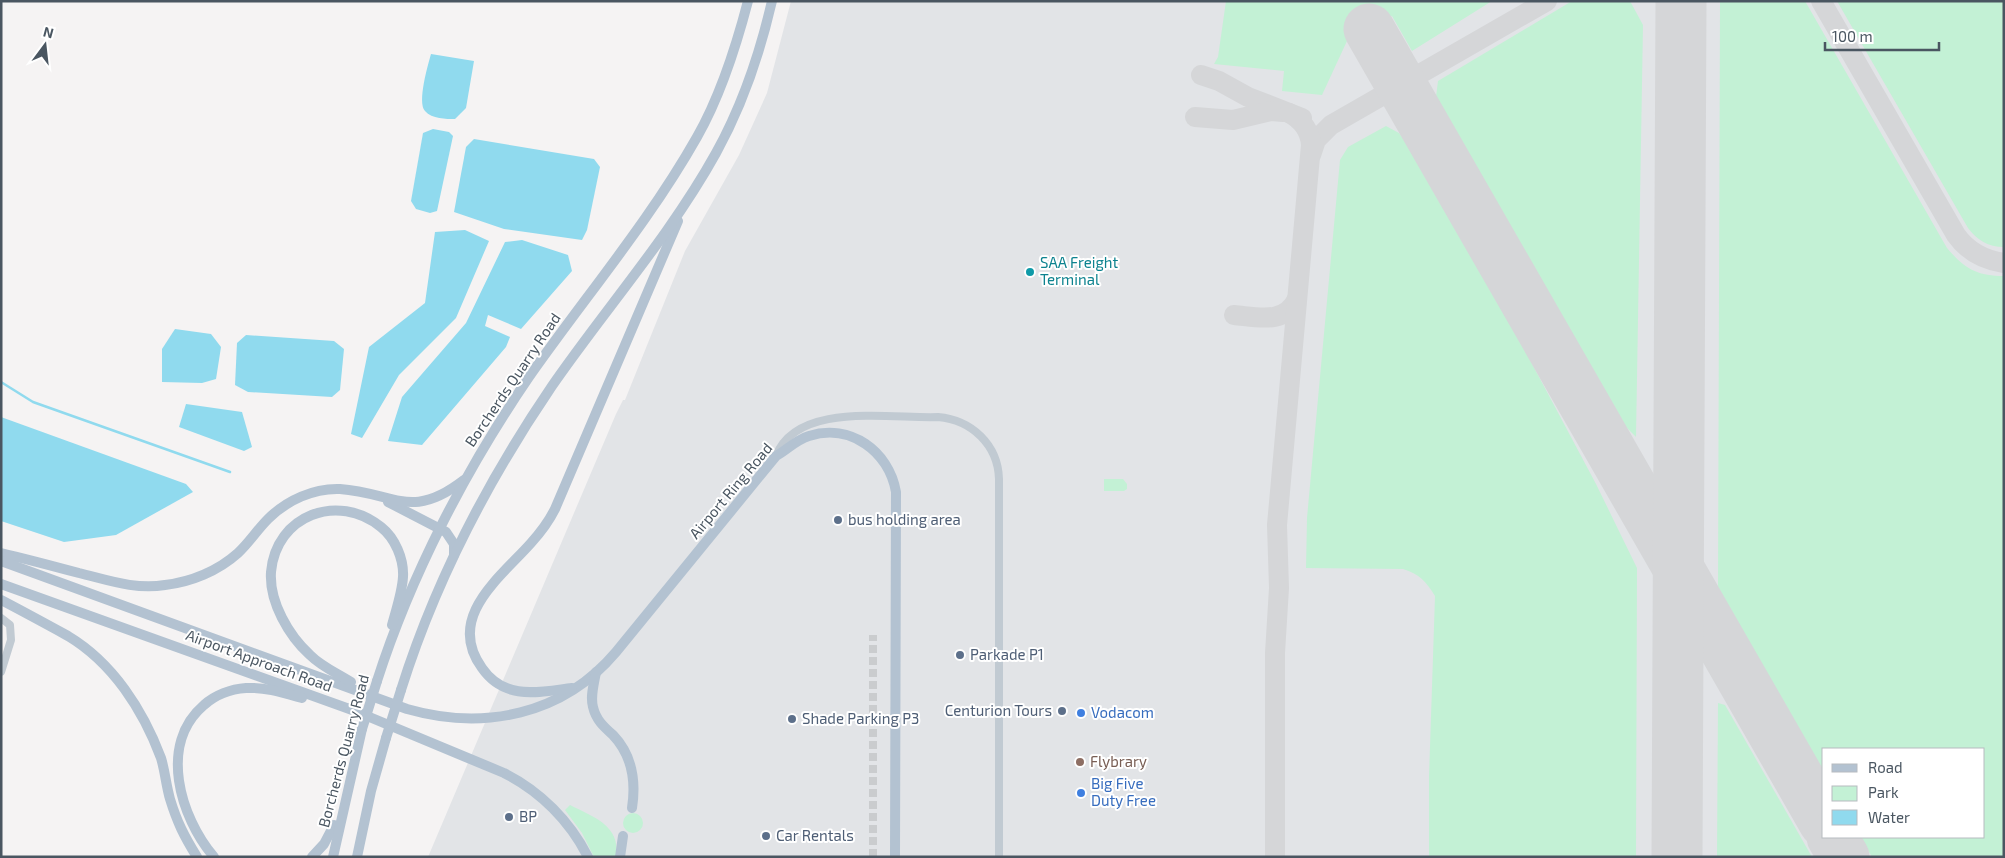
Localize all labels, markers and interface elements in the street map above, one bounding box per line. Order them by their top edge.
north arrow [20,20,70,70]
scale bar [1825,20,1939,52]
text: N [41,22,56,41]
text: 100 m [1832,27,1873,45]
place label: SAA Freight Terminal [1040,253,1119,288]
marker: SAA Freight Terminal [1024,266,1036,278]
street label: Borcherds Quarry Road [461,309,565,450]
street label: Airport Ring Road [685,439,775,542]
place label: bus holding area [848,510,961,528]
marker: bus holding area [832,514,844,526]
street label: Airport Approach Road [184,625,335,695]
place label: Parkade P1 [970,645,1044,663]
marker: Parkade P1 [954,649,966,661]
street label: Borcherds Quarry Road [314,672,373,829]
place label: Centurion Tours [945,701,1052,719]
place label: Vodacom [1091,703,1154,721]
marker: Centurion Tours [1056,705,1068,717]
marker: Vodacom [1075,707,1087,719]
place label: Shade Parking P3 [802,709,919,727]
marker: Shade Parking P3 [786,713,798,725]
legend [1822,748,1985,838]
place label: Flybrary [1090,752,1147,770]
marker: Flybrary [1074,756,1086,768]
text: Road [1868,758,1903,776]
place label: Big Five Duty Free [1091,774,1156,809]
text: Park [1868,783,1899,801]
marker: Big Five Duty Free [1075,787,1087,799]
place label: BP [519,807,537,825]
text: Water [1868,808,1910,826]
marker: BP [503,811,515,823]
place label: Car Rentals [776,826,854,844]
marker: Car Rentals [760,830,772,842]

